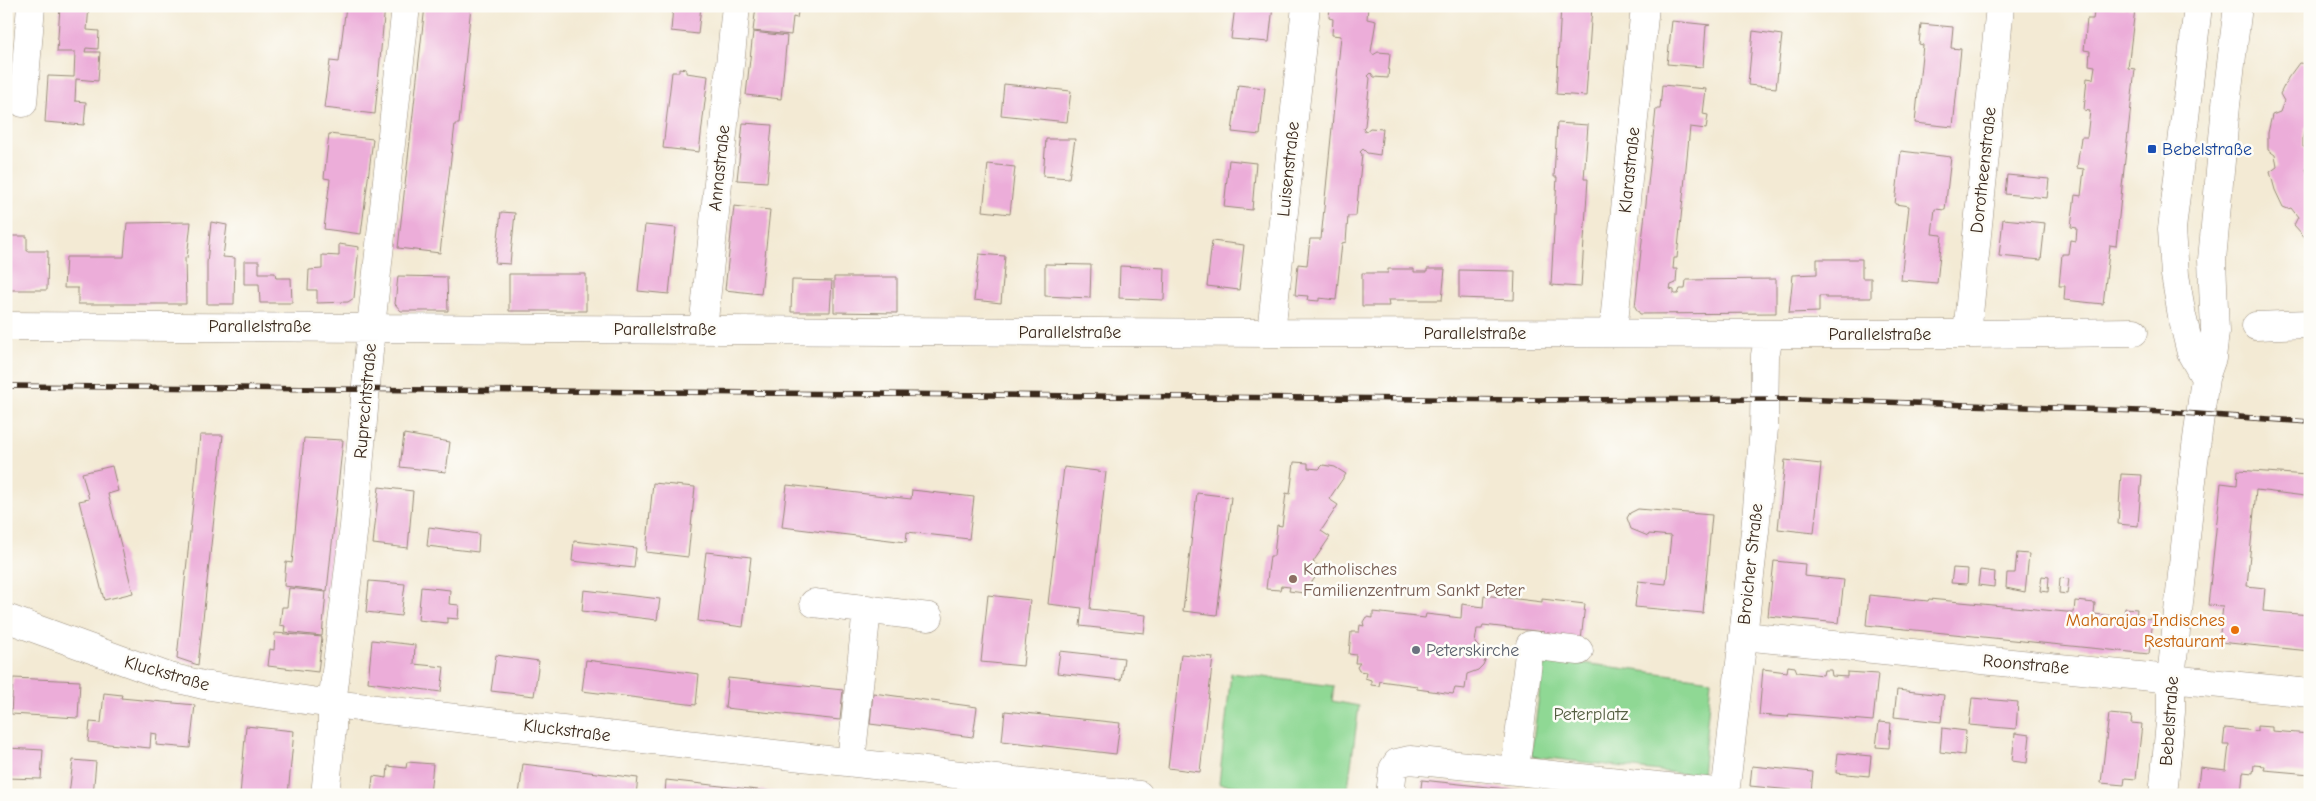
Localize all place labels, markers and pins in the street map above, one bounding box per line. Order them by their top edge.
place label: Bebelstraße [2162,139,2252,160]
marker: Bebelstraße [2146,143,2158,155]
place label: Katholisches Familienzentrum Sankt Peter [1303,559,1525,601]
marker: Katholisches Familienzentrum Sankt Peter [1287,573,1299,585]
place label: Maharajas Indisches Restaurant [2066,610,2226,652]
marker: Maharajas Indisches Restaurant [2229,624,2241,636]
place label: Peterskirche [1426,640,1519,661]
marker: Peterskirche [1410,644,1422,656]

